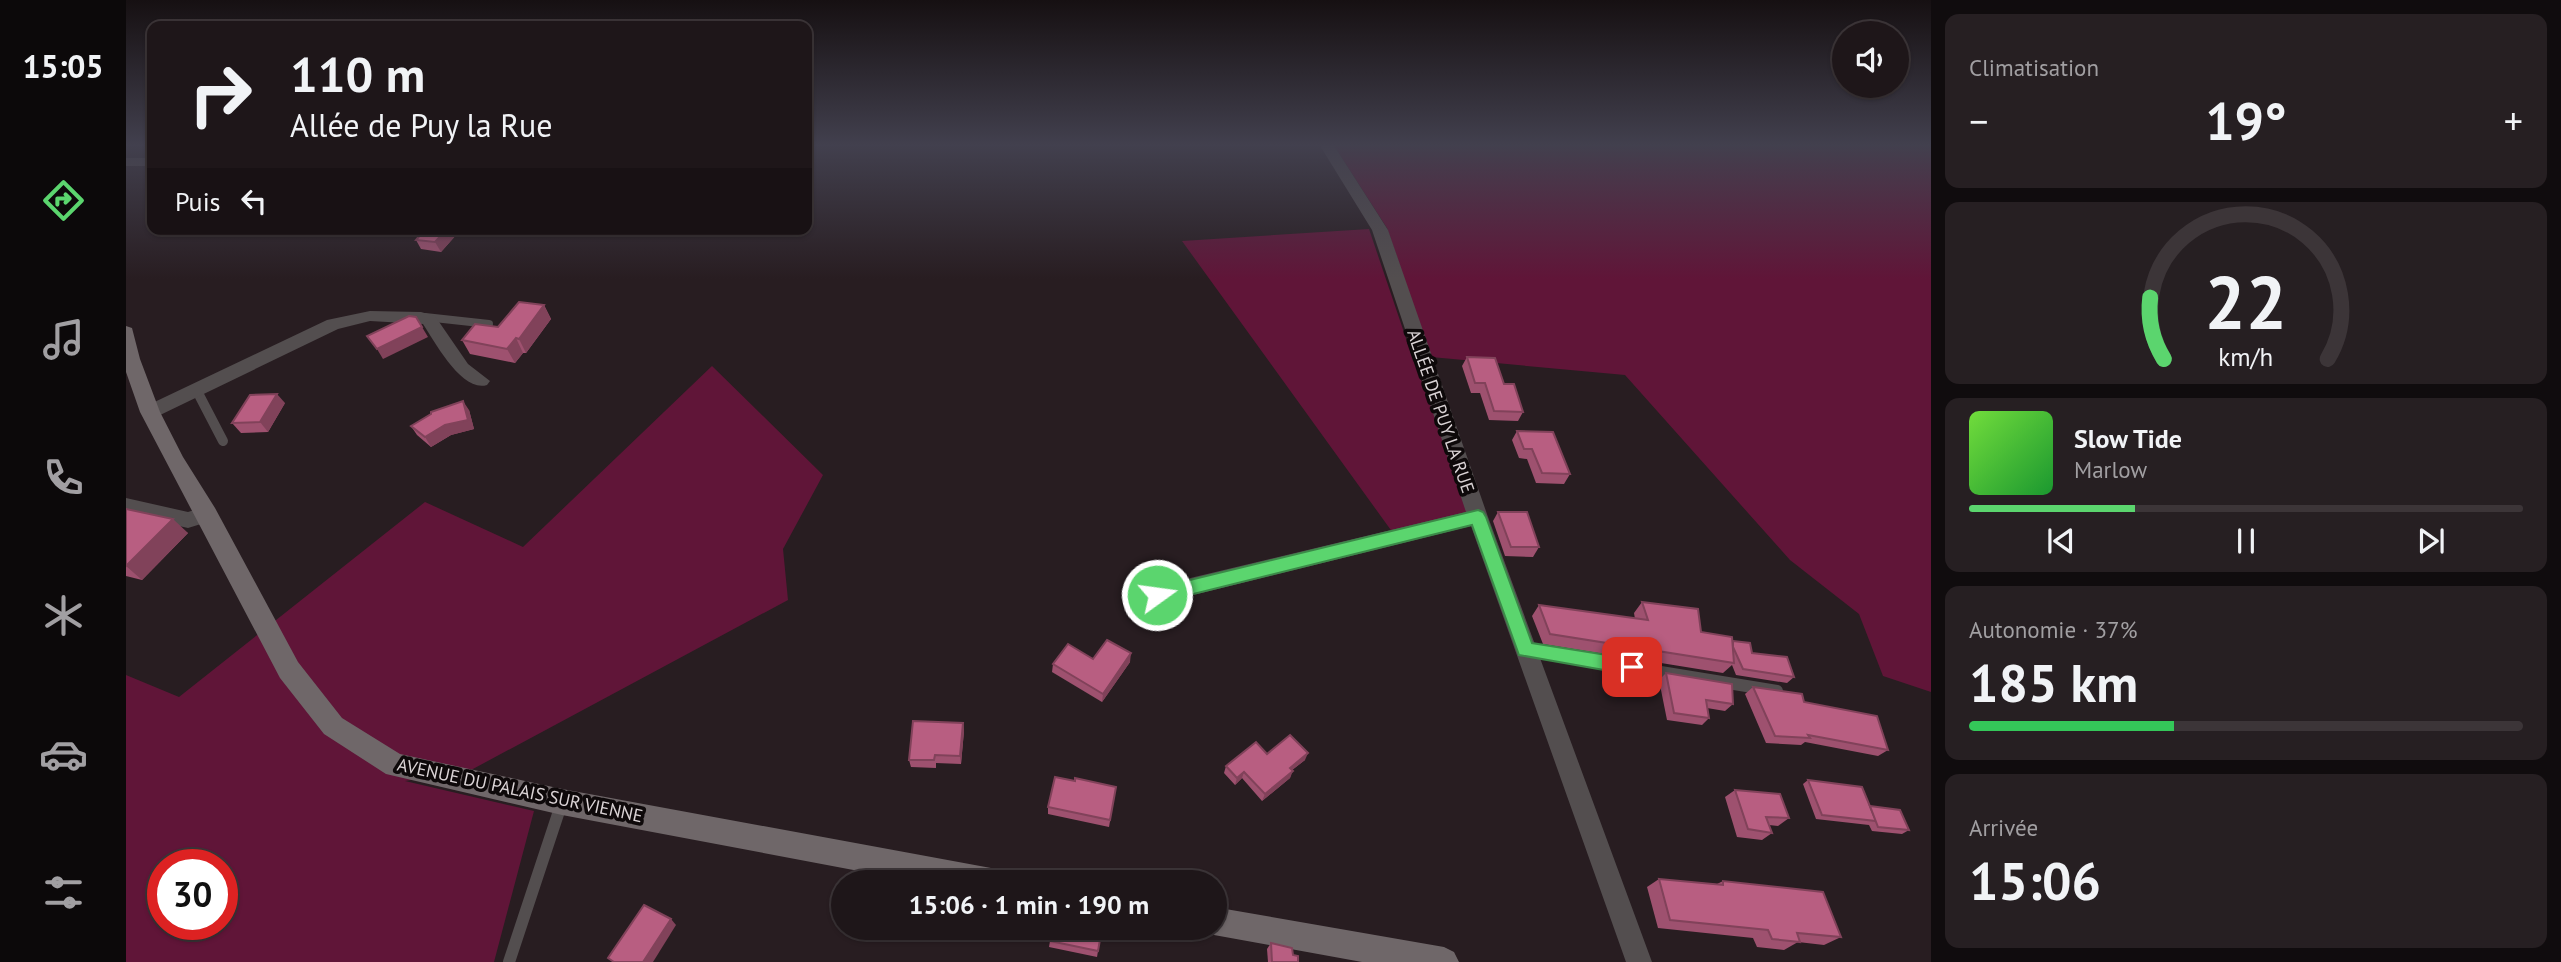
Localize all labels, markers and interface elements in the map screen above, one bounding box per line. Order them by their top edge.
map controls [1832,21,1909,98]
button: sound [1832,21,1909,98]
text: 110 m [290,42,425,106]
text: 15:05 [22,45,104,87]
icon: right [175,49,266,140]
text: Climatisation [1969,53,2099,82]
text: 19° [2205,87,2287,154]
text: − [1969,96,1988,145]
text: + [2504,96,2523,145]
text: Allée de Puy la Rue [290,104,552,146]
icon: directions [39,176,88,225]
icon: left [235,182,273,220]
text: Puis [175,185,221,218]
text: 22 [2205,255,2287,349]
icon: music [39,315,88,364]
street label: ALLÉE DE PUY LA RUE [1402,326,1480,496]
text: km/h [2219,341,2273,373]
text: Slow Tide [2074,422,2182,455]
icon: phone [39,453,88,502]
text: Marlow [2074,455,2147,484]
icon: previous [2042,522,2080,560]
icon: pause [2227,522,2265,560]
icon: next [2412,522,2450,560]
position arrow [1120,558,1194,632]
icon: climate [39,591,88,640]
text: Autonomie · 37% [1969,615,2137,644]
pin [1602,637,1662,697]
icon: arrive [1613,648,1651,686]
text: 185 km [1969,649,2138,716]
icon: car [39,730,88,779]
street label: AVENUE DU PALAIS SUR VIENNE [395,753,645,827]
text: Arrivée [1969,813,2038,842]
text: 15:06 [1969,847,2101,914]
speed limit sign: 30 [147,849,238,940]
icon: filters [39,868,88,917]
text: 15:06 · 1 min · 190 m [909,888,1149,921]

